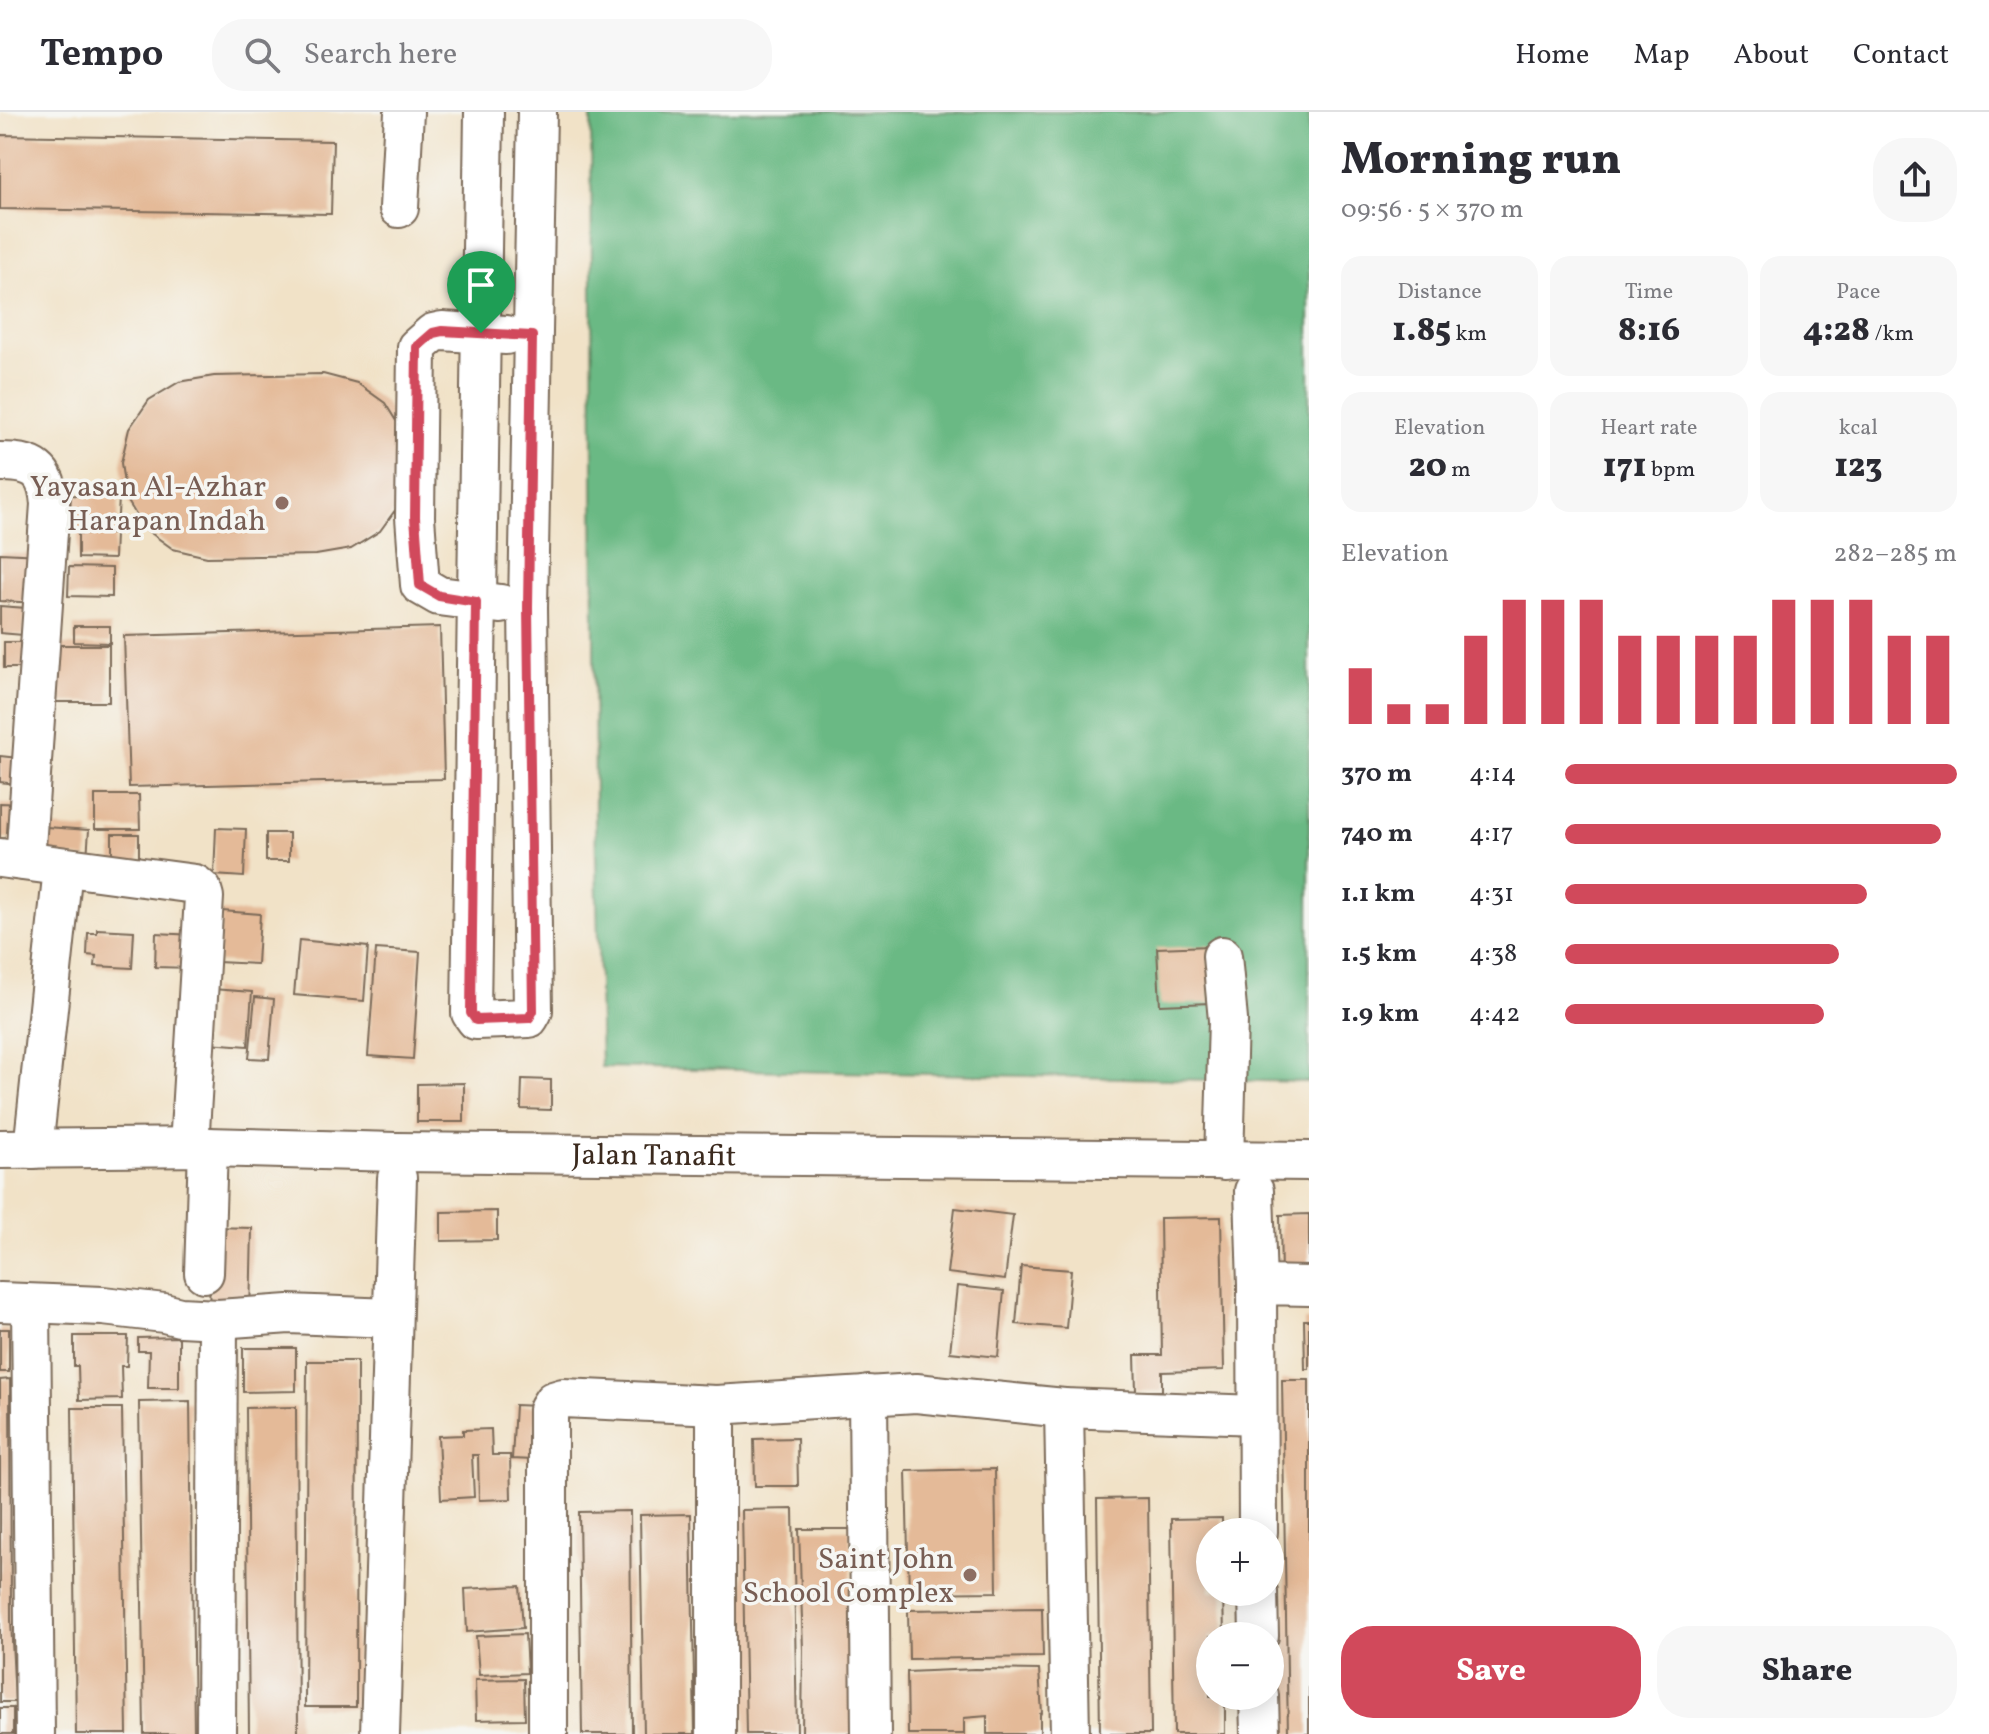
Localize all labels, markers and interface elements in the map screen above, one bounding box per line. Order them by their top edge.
search box [212,19,772,91]
text: Tempo [40,29,164,82]
icon: search [240,33,284,77]
text: Search here [304,34,457,76]
text: Home [1515,36,1589,75]
text: Map [1633,36,1689,75]
text: About [1733,36,1809,75]
text: Contact [1853,36,1949,75]
text: Morning run [1341,131,1621,192]
button: share [1873,138,1957,222]
text: 09:56 · 5 × 370 m [1341,192,1524,228]
pin [447,251,515,333]
icon: arrive [459,263,503,307]
text: Distance [1398,277,1482,308]
text: Time [1625,277,1673,308]
text: Pace [1836,277,1880,308]
text: 1.85 [1392,308,1451,355]
text: 8:16 [1618,308,1680,355]
text: 4:28 [1803,308,1870,355]
text: km [1451,319,1487,350]
text: /km [1870,319,1914,350]
text: Elevation [1394,413,1485,444]
text: Heart rate [1600,413,1698,444]
text: kcal [1839,413,1878,444]
text: 20 [1408,444,1447,491]
text: 171 [1603,444,1647,491]
text: 123 [1834,444,1882,491]
text: m [1447,455,1471,486]
text: bpm [1647,455,1695,486]
place label: Yayasan Al-Azhar Harapan Indah [30,467,266,543]
marker: Yayasan Al-Azhar Harapan Indah [273,494,291,512]
text: Elevation [1341,536,1449,572]
text: 282–285 m [1834,536,1957,572]
text: 370 m [1341,756,1412,792]
text: 4:14 [1469,756,1516,792]
text: 740 m [1341,816,1413,852]
text: 4:17 [1469,816,1513,852]
text: 1.1 km [1341,876,1415,912]
text: 4:31 [1469,876,1514,912]
text: 1.5 km [1341,936,1417,972]
text: 4:38 [1469,936,1517,972]
text: 1.9 km [1341,996,1419,1032]
text: 4:42 [1469,996,1520,1032]
street label: Jalan Tanafit [571,1135,736,1178]
map controls [1196,1518,1284,1710]
button: + [1196,1518,1284,1606]
place label: Saint John School Complex [743,1539,954,1615]
marker: Saint John School Complex [961,1566,979,1584]
button: − [1196,1622,1284,1710]
button: Save [1341,1626,1641,1718]
button: Share [1657,1626,1957,1718]

